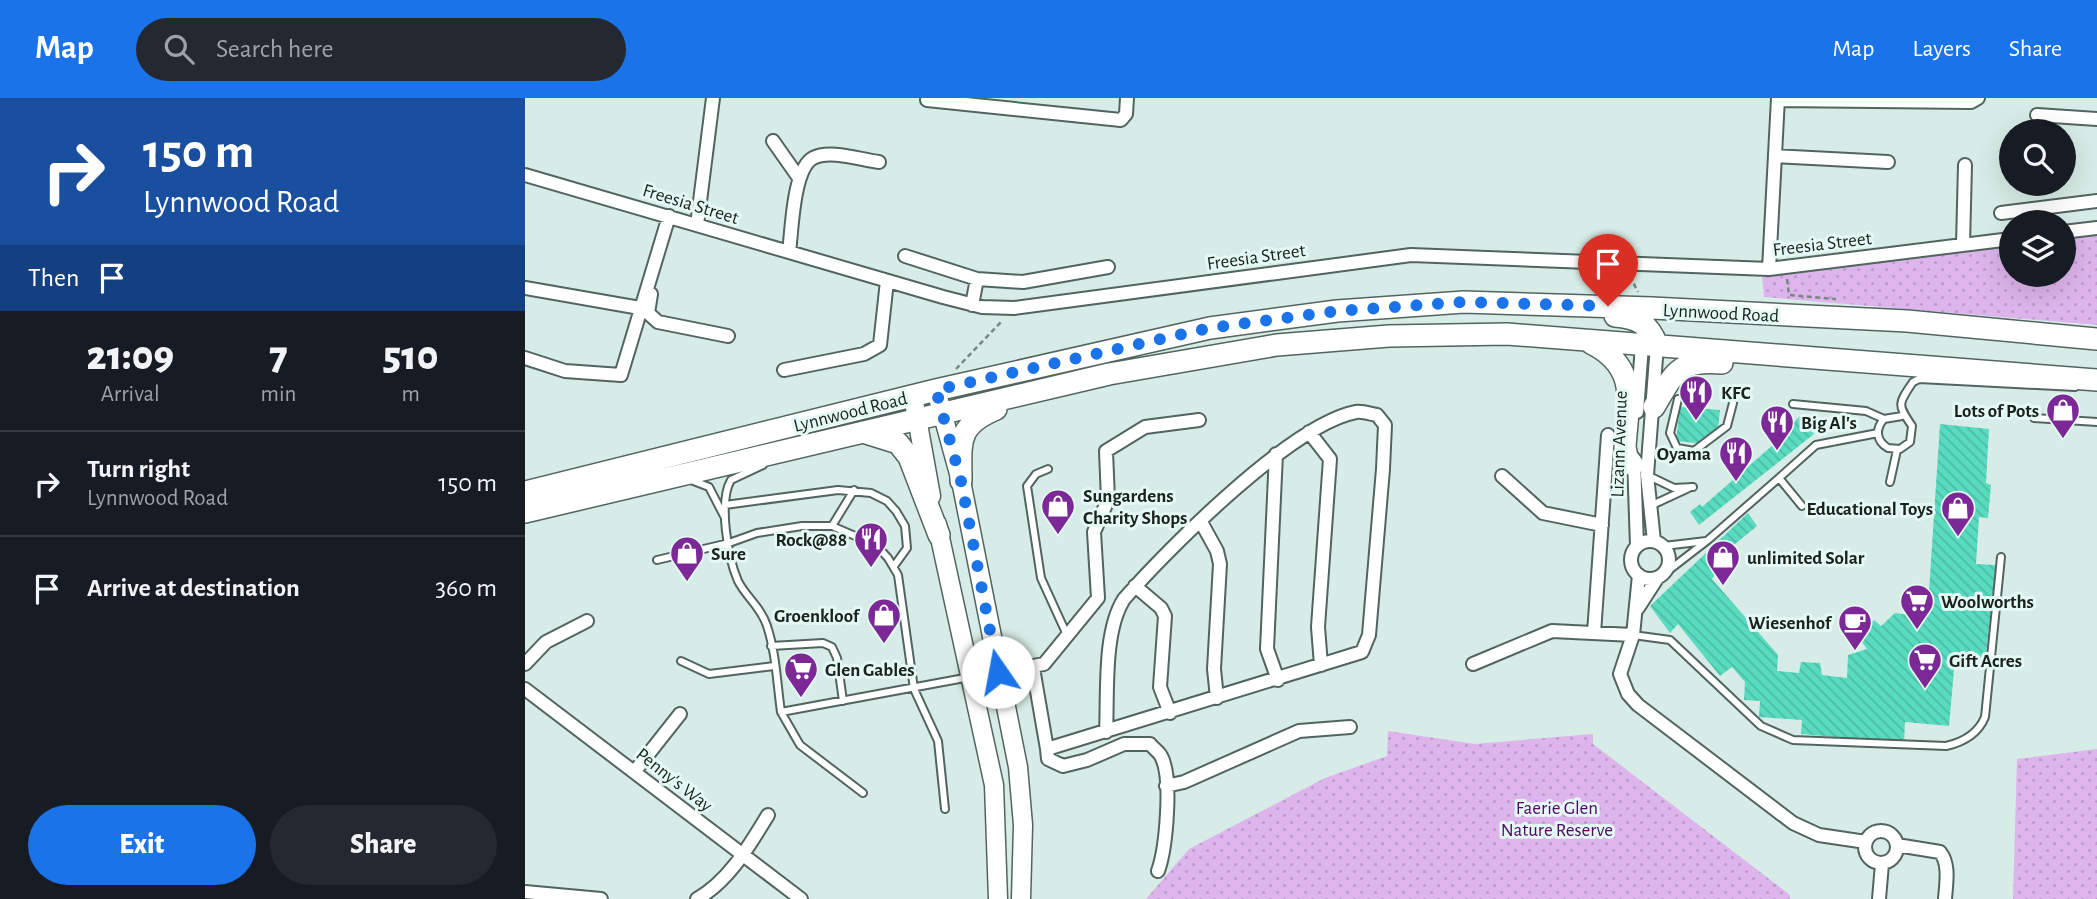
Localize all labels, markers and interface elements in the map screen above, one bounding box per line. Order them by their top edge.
search box [136,18,626,81]
icon: search [160,30,198,68]
text: Map [35,32,94,65]
text: Search here [216,36,334,62]
text: Map [1832,37,1874,61]
text: Layers [1912,37,1971,61]
text: Share [2009,37,2062,61]
map controls [1999,119,2076,287]
button: search [1999,119,2076,196]
icon: right [28,126,119,217]
text: 150 m [143,128,254,177]
street label: Freesia Street [640,181,741,228]
text: Lynnwood Road [143,186,339,218]
button: layers [1999,210,2076,287]
street label: Freesia Street [1772,229,1873,260]
pin [1578,234,1638,306]
street label: Freesia Street [1206,241,1307,274]
icon: arrive [1589,245,1627,283]
icon: arrive [93,259,131,297]
text: Then [28,265,79,291]
street label: Lynnwood Road [1662,301,1780,326]
text: 21:09 [87,335,174,377]
text: 7 [269,335,288,377]
text: 510 [383,335,438,377]
restaurant icon: KFC [1677,373,1715,422]
text: Arrival [101,383,160,406]
text: min [260,383,296,406]
text: m [401,383,420,406]
place label: KFC [1721,384,1751,403]
street label: Lynnwood Road [791,389,909,436]
street label: Lizann Avenue [1608,390,1631,498]
shop icon: Lots of Pots [2044,391,2082,440]
place label: Lots of Pots [1954,402,2039,421]
restaurant icon: Big Al's [1758,403,1796,452]
place label: Big Al's [1801,414,1857,433]
restaurant icon: Oyama [1717,434,1755,483]
place label: Oyama [1657,445,1711,464]
text: Turn right [87,456,190,482]
icon: right [28,465,66,503]
text: 150 m [438,470,497,496]
text: Lynnwood Road [87,487,228,510]
shop icon: Sungardens Charity Shops [1039,487,1077,536]
place label: Sungardens Charity Shops [1083,487,1187,528]
shop icon: Educational Toys [1939,489,1977,538]
place label: Educational Toys [1806,500,1933,519]
restaurant icon: Rock@88 [852,520,890,569]
place label: Rock@88 [776,531,847,550]
shop icon: Sure [668,534,706,583]
shop icon: unlimited Solar [1704,538,1742,587]
place label: Sure [711,545,746,564]
place label: unlimited Solar [1747,549,1865,568]
icon: arrive [28,570,66,608]
text: Arrive at destination [87,575,300,601]
text: 360 m [435,575,497,601]
supermarket icon: Woolworths [1898,582,1936,631]
place label: Woolworths [1941,593,2034,612]
shop icon: Groenkloof [865,596,903,645]
cafe icon: Wiesenhof [1836,603,1874,652]
place label: Groenkloof [774,607,861,626]
place label: Wiesenhof [1748,614,1833,633]
position arrow [961,635,1035,709]
supermarket icon: Gift Acres [1906,641,1944,690]
supermarket icon: Glen Gables [782,650,820,699]
place label: Gift Acres [1949,652,2022,671]
place label: Glen Gables [825,661,915,680]
street label: Penny's Way [632,745,716,816]
park label: Faerie Glen Nature Reserve [1501,799,1613,840]
button: Exit [28,805,256,885]
button: Share [270,805,497,885]

